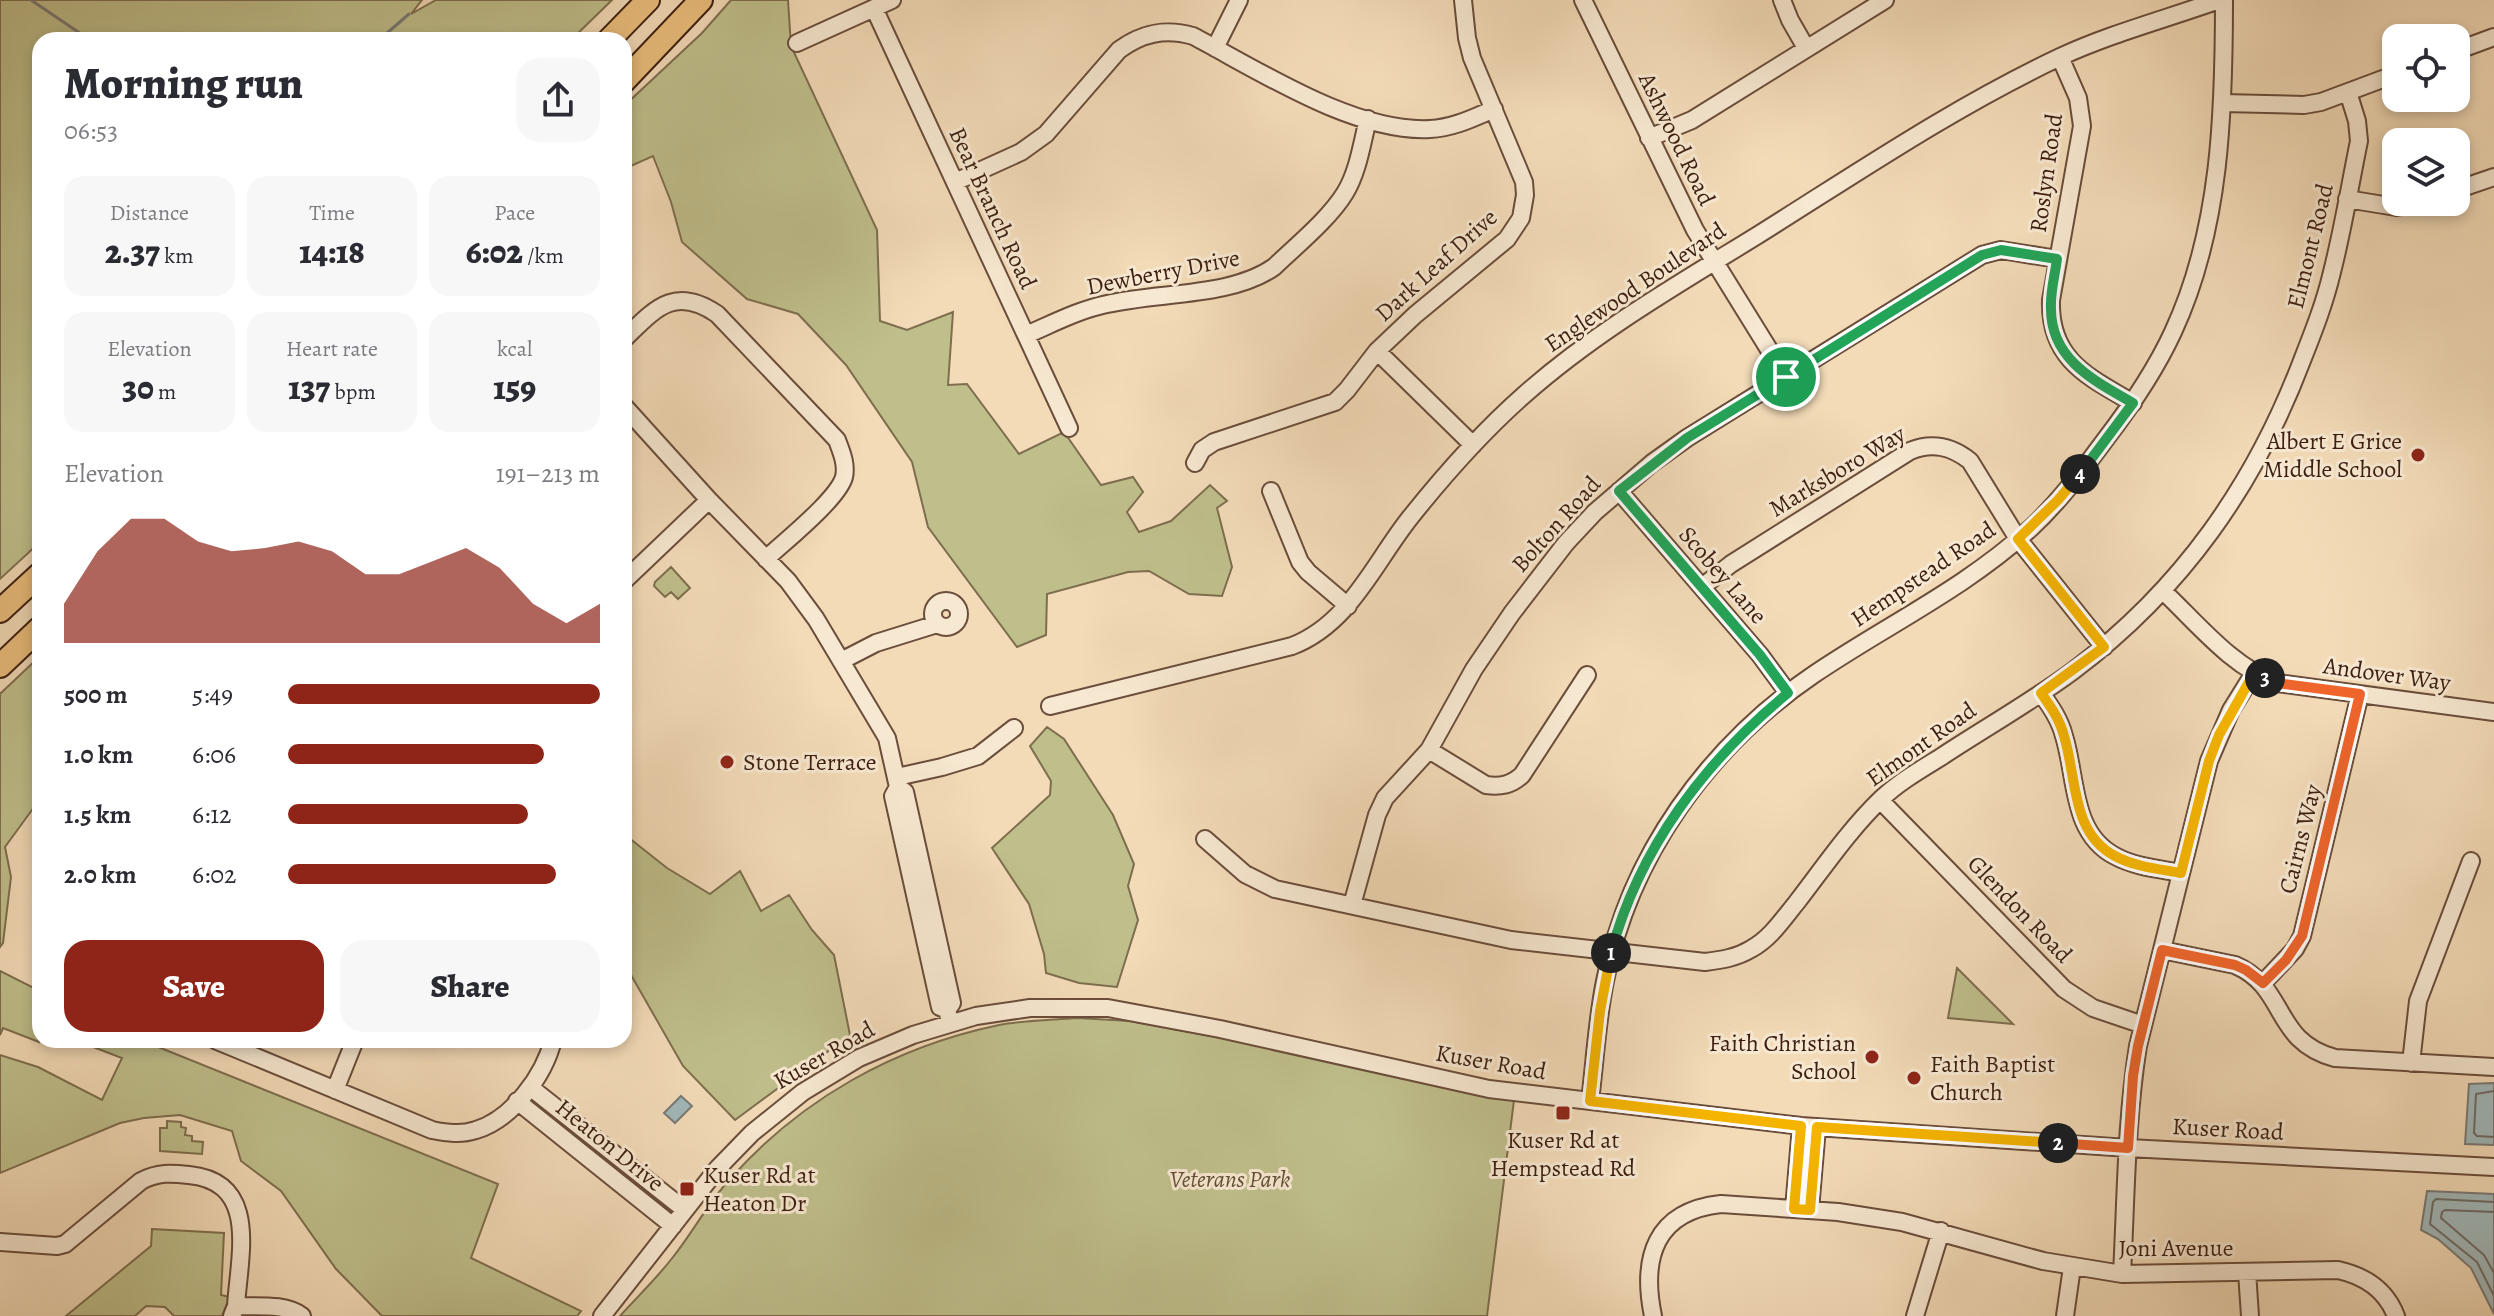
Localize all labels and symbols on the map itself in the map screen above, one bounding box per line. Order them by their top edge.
street label: Ashwood Road [1631,66,1723,211]
street label: Roslyn Road [2022,111,2070,235]
street label: Bear Branch Road [942,122,1045,294]
street label: Elmont Road [2279,180,2341,312]
street label: Dark Leaf Drive [1368,201,1504,329]
street label: Englewood Boulevard [1538,214,1732,360]
street label: Dewberry Drive [1084,241,1242,303]
pin [1752,343,1820,411]
street label: Marksboro Way [1763,418,1911,524]
place label: Albert E Grice Middle School [2263,425,2402,485]
marker: Albert E Grice Middle School [2409,446,2427,464]
pin: 4 [2060,454,2100,494]
street label: Bolton Road [1504,469,1608,579]
street label: Hempstead Road [1844,514,2002,634]
street label: Scobey Lane [1672,519,1774,631]
street label: Andover Way [2320,649,2453,699]
pin: 3 [2245,658,2285,698]
street label: Elmont Road [1859,694,1983,794]
place label: Stone Terrace [743,746,877,778]
marker: Stone Terrace [718,753,736,771]
street label: Cairns Way [2271,781,2329,897]
street label: Glendon Road [1960,848,2080,970]
pin: 1 [1591,933,1631,973]
street label: Kuser Road [768,1013,881,1097]
place label: Faith Christian School [1709,1027,1856,1087]
street label: Kuser Road [1433,1037,1549,1087]
marker: Faith Christian School [1863,1048,1881,1066]
place label: Faith Baptist Church [1930,1048,2055,1108]
marker: Faith Baptist Church [1905,1069,1923,1087]
street label: Heaton Drive [549,1091,671,1199]
marker: Kuser Rd at Hempstead Rd [1554,1104,1572,1122]
street label: Kuser Road [2171,1110,2285,1148]
pin: 2 [2038,1123,2078,1163]
place label: Kuser Rd at Hempstead Rd [1491,1124,1636,1184]
place label: Kuser Rd at Heaton Dr [703,1159,816,1219]
park label: Veterans Park [1170,1163,1291,1195]
marker: Kuser Rd at Heaton Dr [678,1180,696,1198]
street label: Joni Avenue [2119,1232,2233,1264]

